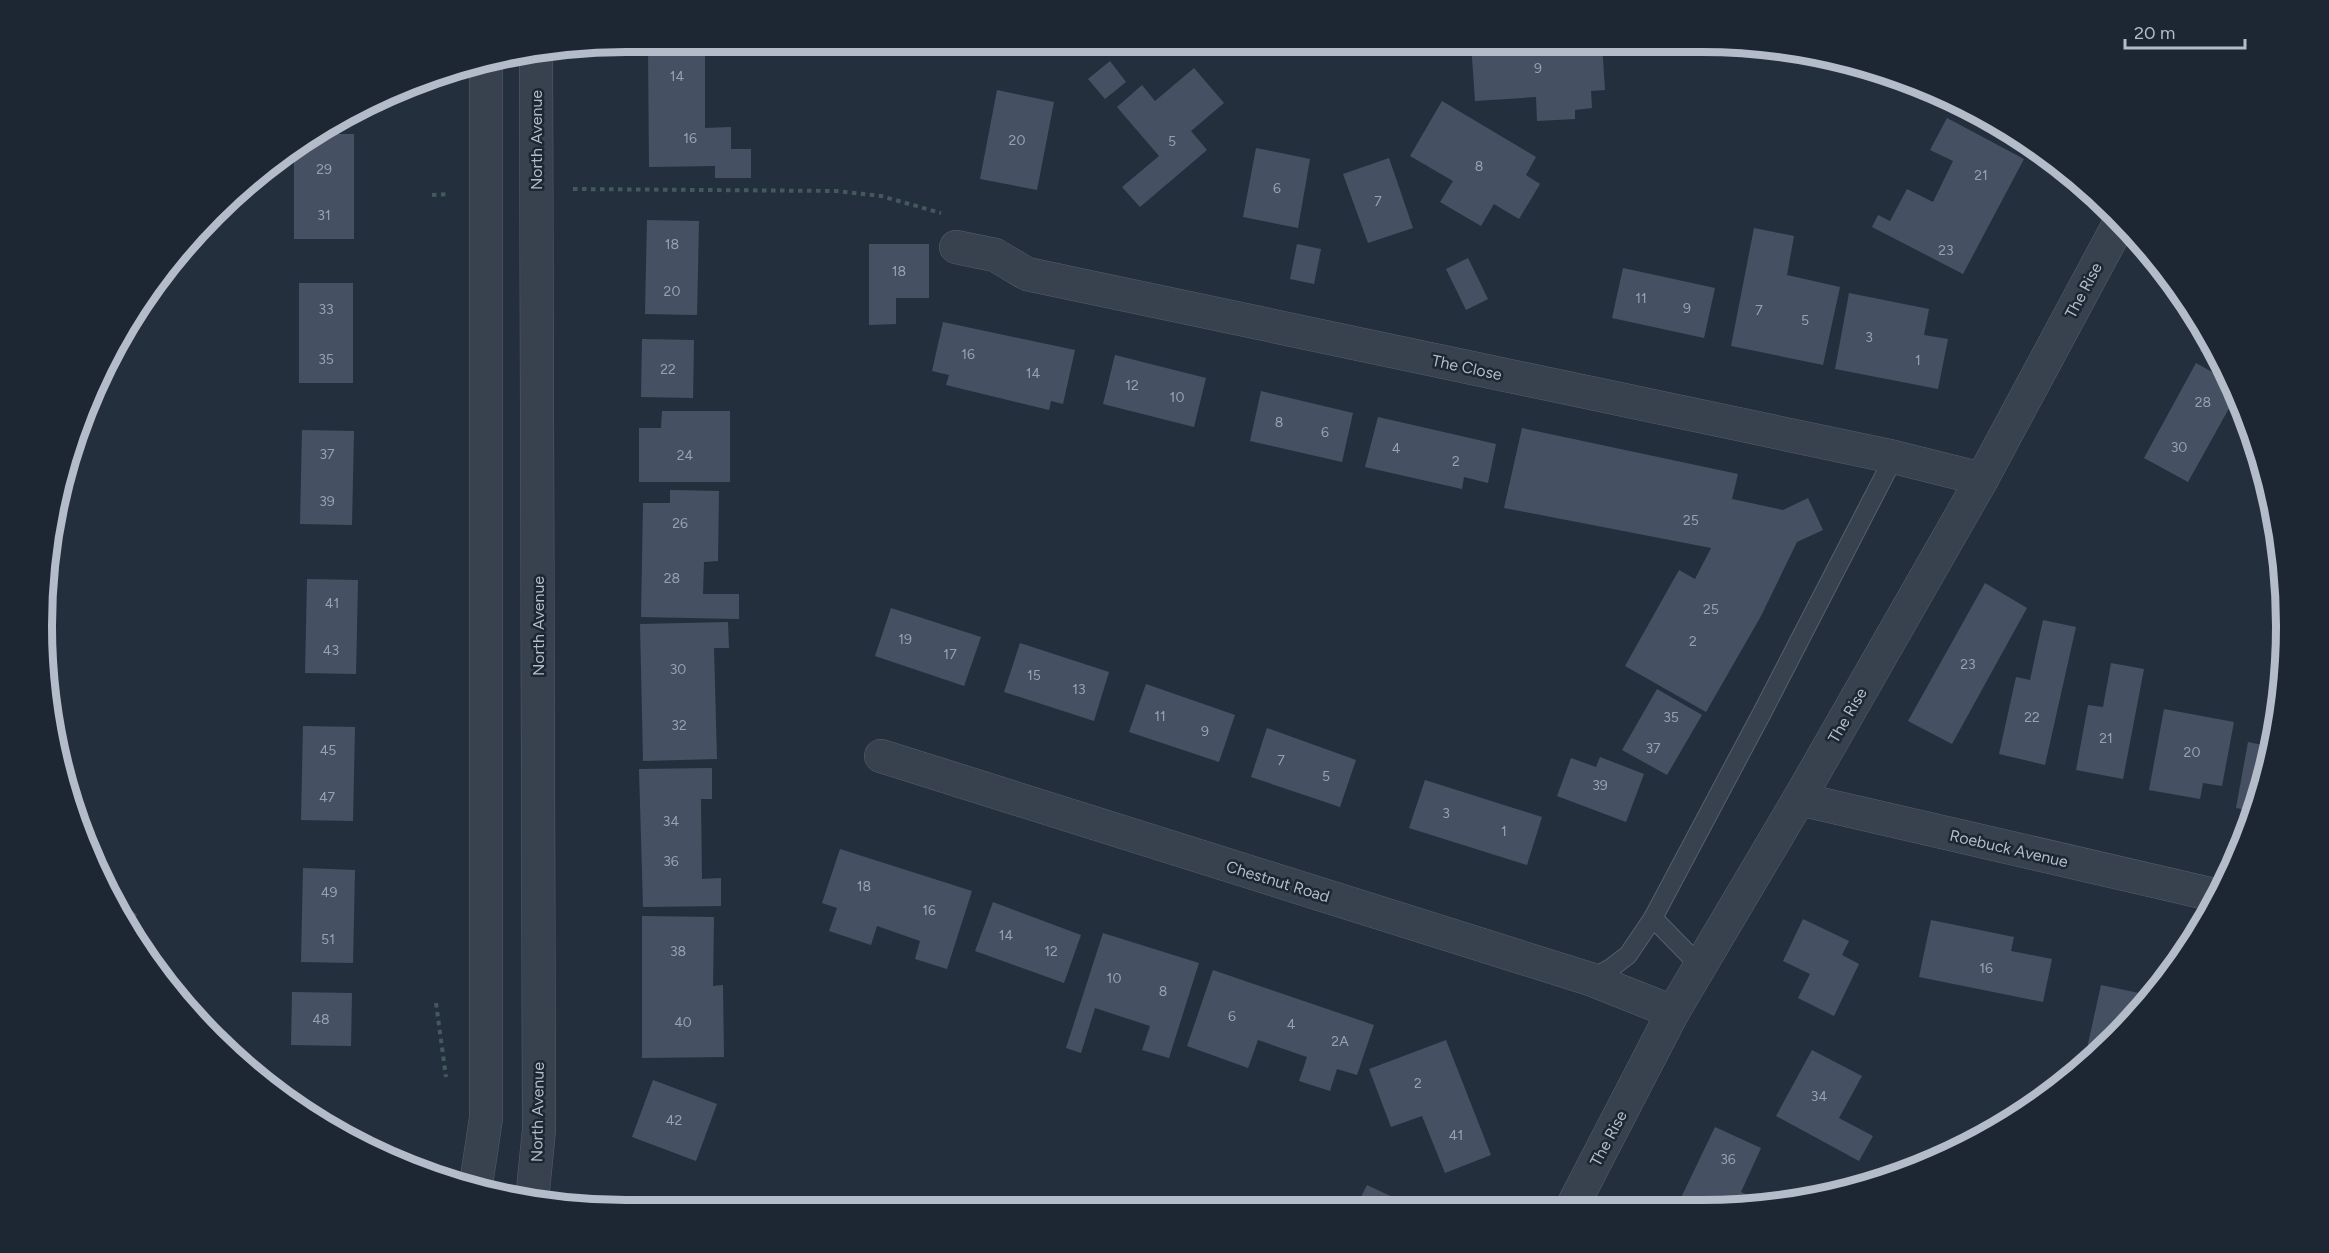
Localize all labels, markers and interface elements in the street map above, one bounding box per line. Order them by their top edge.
scale bar [2125,12,2245,50]
text: 20 m [2134,22,2175,44]
house number: 9 [1534,60,1542,77]
house number: 14 [670,68,685,85]
street label: North Avenue [527,90,546,190]
house number: 16 [683,130,697,147]
house number: 20 [1009,132,1025,149]
house number: 5 [1168,133,1176,150]
house number: 8 [1475,158,1483,175]
house number: 29 [316,161,332,178]
house number: 21 [1974,167,1988,184]
house number: 6 [1273,180,1281,197]
house number: 7 [1374,193,1382,210]
house number: 31 [317,207,331,224]
house number: 18 [665,236,679,253]
house number: 23 [1938,242,1954,259]
street label: The Rise [2061,259,2106,321]
house number: 18 [892,263,906,280]
house number: 20 [664,283,680,300]
house number: 11 [1635,290,1647,307]
house number: 9 [1683,300,1691,317]
house number: 33 [318,301,334,318]
house number: 7 [1755,302,1763,319]
house number: 5 [1801,312,1809,329]
house number: 3 [1865,329,1873,346]
house number: 16 [961,346,975,363]
house number: 35 [318,351,334,368]
street label: The Close [1430,351,1504,384]
house number: 1 [1915,352,1921,369]
house number: 22 [660,361,676,378]
house number: 14 [1026,365,1041,382]
house number: 12 [1125,377,1139,394]
house number: 10 [1170,389,1184,406]
house number: 28 [2195,394,2211,411]
house number: 8 [1275,414,1283,431]
house number: 6 [1321,424,1329,441]
house number: 30 [2171,439,2187,456]
house number: 4 [1392,440,1401,457]
house number: 37 [319,446,335,463]
house number: 24 [677,447,694,464]
house number: 2 [1452,453,1460,470]
house number: 39 [319,493,335,510]
house number: 25 [1683,512,1699,529]
house number: 26 [672,515,688,532]
house number: 28 [664,570,680,587]
street label: North Avenue [529,576,548,676]
house number: 41 [325,595,339,612]
house number: 25 [1703,601,1719,618]
house number: 19 [898,631,912,648]
house number: 2 [1689,633,1697,650]
house number: 43 [323,642,339,659]
house number: 17 [943,646,957,663]
house number: 23 [1960,656,1976,673]
house number: 30 [670,661,686,678]
house number: 15 [1027,667,1041,684]
house number: 13 [1072,681,1086,698]
street label: The Rise [1824,684,1871,746]
house number: 11 [1154,708,1166,725]
house number: 35 [1663,709,1679,726]
house number: 22 [2024,709,2040,726]
house number: 32 [671,717,687,734]
house number: 9 [1201,723,1209,740]
house number: 21 [2099,730,2113,747]
house number: 37 [1645,740,1661,757]
house number: 45 [320,742,336,759]
house number: 20 [2184,744,2200,761]
house number: 7 [1277,752,1285,769]
house number: 5 [1322,768,1330,785]
house number: 39 [1592,777,1608,794]
house number: 47 [319,789,336,806]
house number: 3 [1442,805,1450,822]
house number: 34 [663,813,679,830]
house number: 1 [1501,823,1507,840]
street label: Roebuck Avenue [1948,826,2070,871]
house number: 36 [663,853,679,870]
street label: Chestnut Road [1224,857,1332,906]
house number: 18 [857,878,871,895]
house number: 49 [321,884,337,901]
house number: 16 [922,902,936,919]
house number: 14 [999,927,1014,944]
house number: 51 [321,931,335,948]
house number: 38 [670,943,686,960]
house number: 12 [1044,943,1058,960]
house number: 16 [1979,960,1993,977]
house number: 10 [1107,970,1121,987]
house number: 8 [1159,983,1167,1000]
house number: 6 [1228,1008,1236,1025]
house number: 48 [312,1011,330,1028]
house number: 40 [674,1014,692,1031]
house number: 4 [1287,1016,1296,1033]
house number: 2A [1331,1033,1349,1050]
street label: North Avenue [527,1062,548,1162]
house number: 2 [1414,1075,1422,1092]
house number: 34 [1811,1088,1827,1105]
street label: The Rise [1586,1107,1631,1169]
house number: 42 [666,1112,682,1129]
house number: 41 [1449,1127,1463,1144]
house number: 36 [1720,1151,1736,1168]

